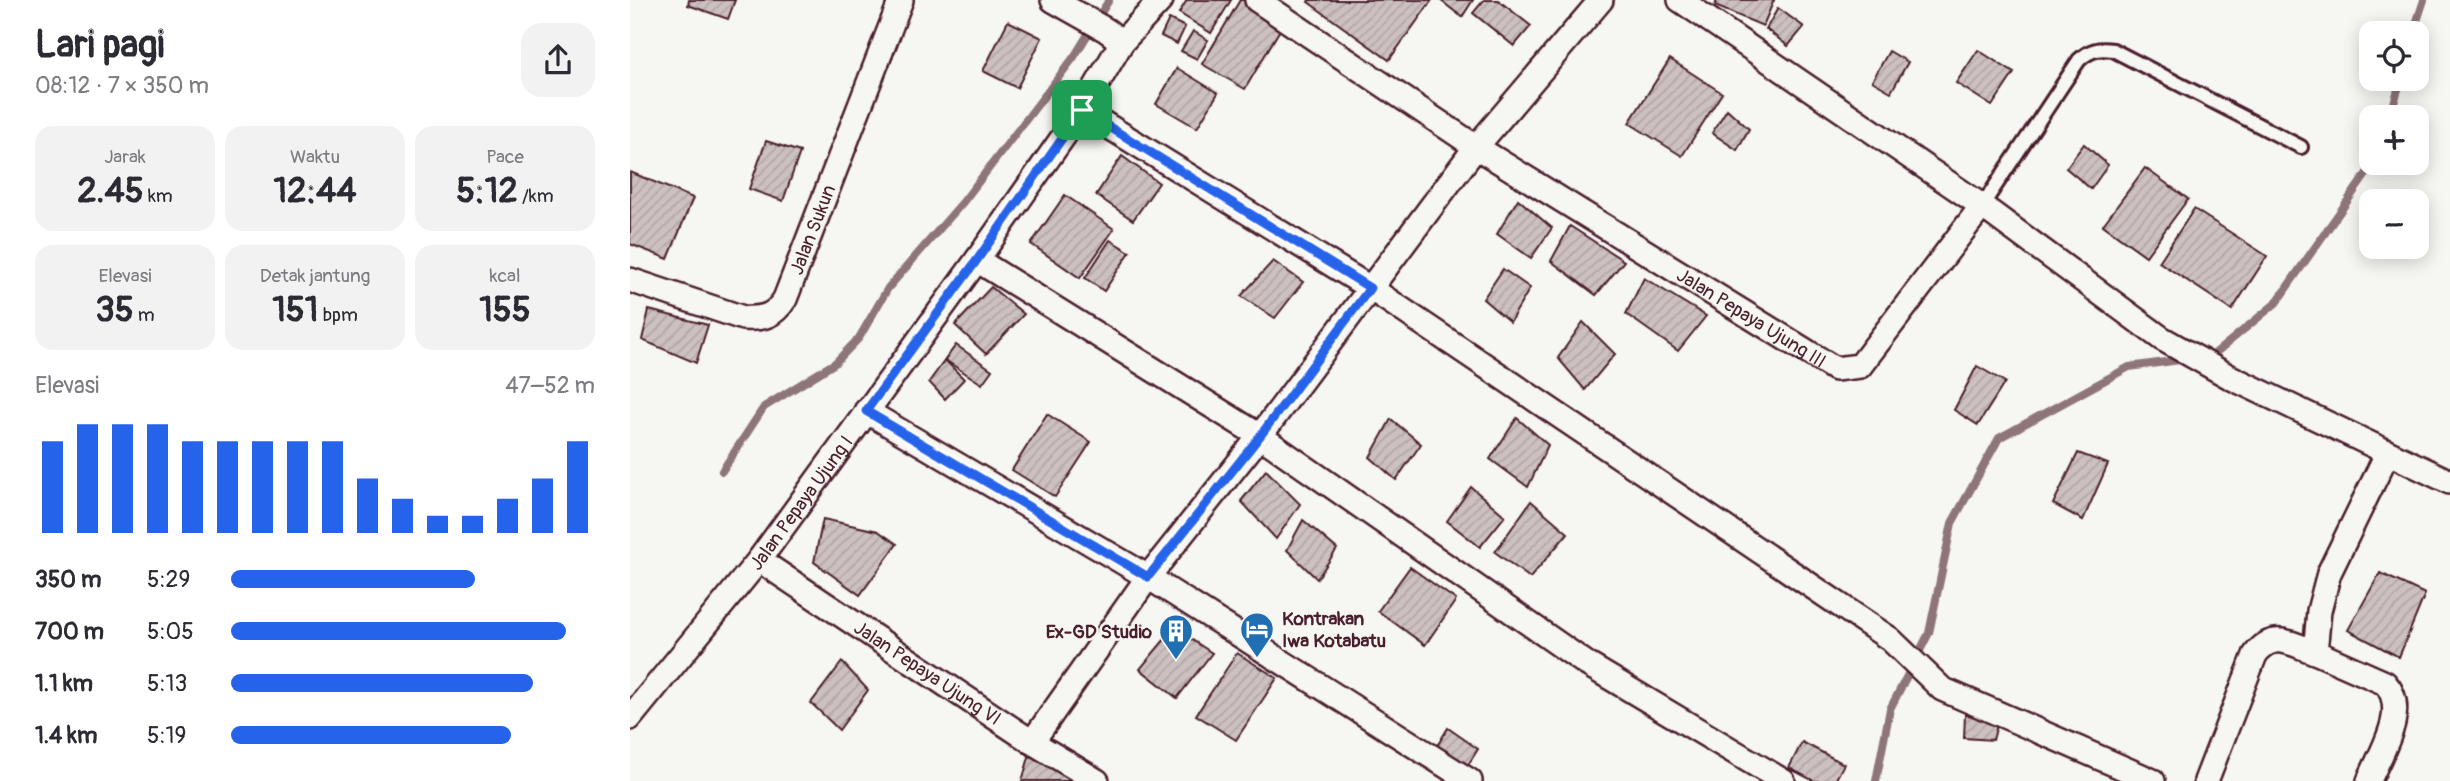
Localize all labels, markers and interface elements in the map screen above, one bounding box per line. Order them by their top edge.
text: Lari pagi [35,21,164,69]
map controls [2359,21,2429,259]
button: locate [2359,21,2429,91]
button: share [521,23,595,97]
text: 08:12 · 7 × 350 m [35,71,209,100]
pin [1052,80,1112,140]
icon: arrive [1063,91,1101,129]
button: + [2359,105,2429,175]
text: Jarak [104,145,146,169]
text: Waktu [290,145,340,169]
text: Pace [486,145,524,169]
text: 2.45 [77,169,144,213]
text: 12:44 [273,169,357,213]
text: 5:12 [456,169,518,213]
street label: Jalan Sukun [785,181,841,278]
text: km [144,184,173,208]
text: /km [518,184,554,208]
button: − [2359,189,2429,259]
street label: Jalan Pepaya Ujung III [1672,263,1830,374]
text: Elevasi [98,264,152,288]
text: Detak jantung [260,264,370,288]
text: kcal [490,264,520,288]
text: 35 [95,288,134,332]
text: 151 [272,288,319,332]
text: 155 [479,288,531,332]
text: m [134,303,155,327]
text: bpm [319,303,358,327]
text: Elevasi [35,371,99,400]
text: 47–52 m [505,371,595,400]
street label: Jalan Pepaya Ujung I [745,431,858,575]
text: 350 m [35,565,101,594]
text: 5:29 [147,565,190,594]
place label: Kontrakan Iwa Kotabatu [1282,607,1386,653]
hotel icon: Kontrakan Iwa Kotabatu [1238,610,1276,659]
building icon: Ex-GD Studio [1157,612,1195,661]
street label: Jalan Pepaya Ujung VI [849,616,1005,731]
text: 700 m [35,617,104,646]
text: 5:05 [147,617,194,646]
place label: Ex-GD Studio [1046,620,1153,644]
text: 1.1 km [35,669,93,698]
text: 5:13 [147,669,187,698]
text: 1.4 km [35,721,97,750]
text: 5:19 [147,721,186,750]

